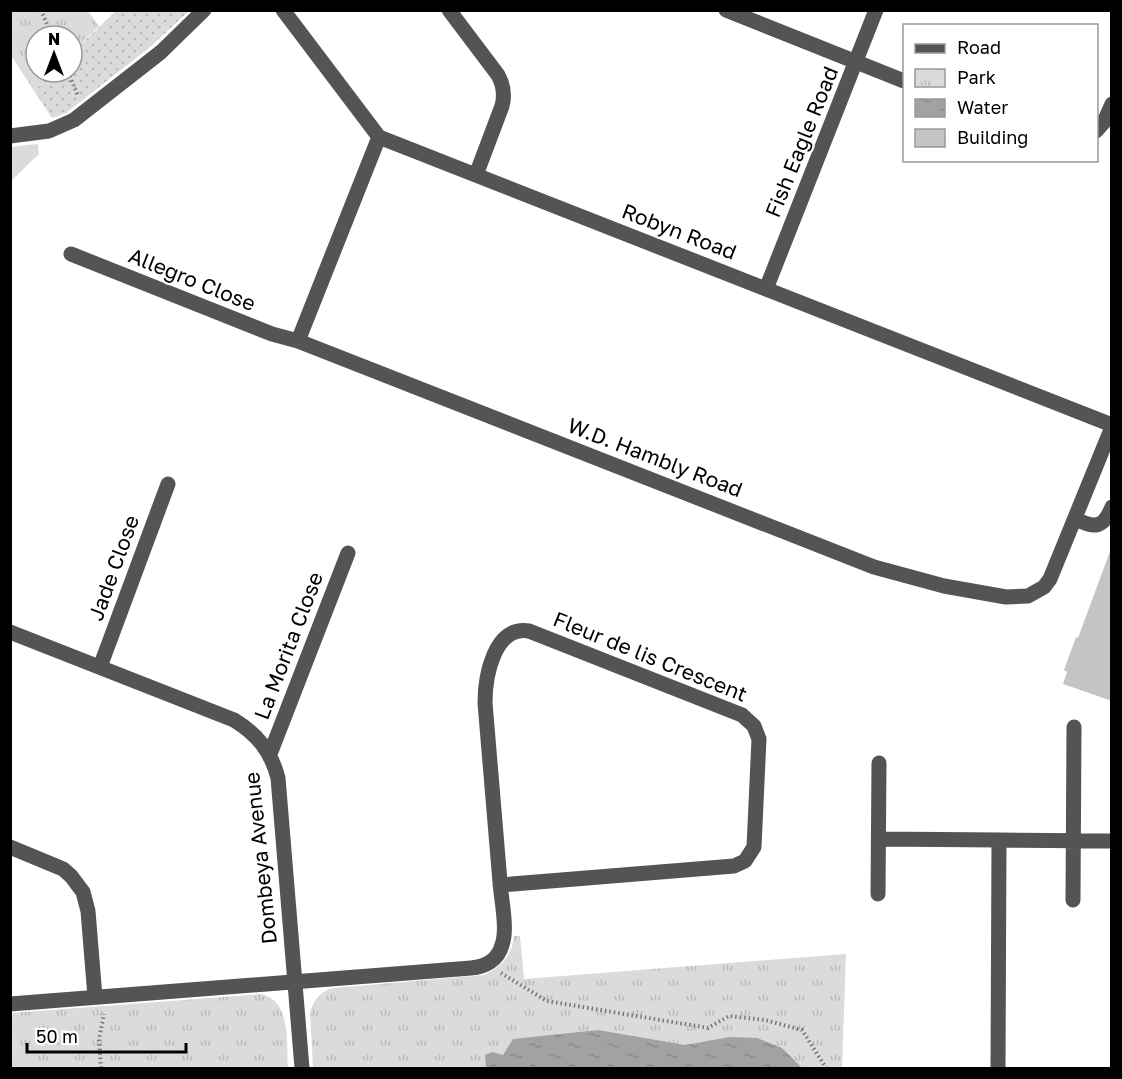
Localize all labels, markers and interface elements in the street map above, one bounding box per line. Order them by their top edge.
north arrow [24,24,84,84]
legend [903,24,1098,162]
text: N [48,29,60,49]
text: Road [957,36,1001,58]
street label: Fish Eagle Road [759,62,843,221]
text: Park [957,66,996,88]
text: Water [957,96,1008,118]
text: Building [957,126,1028,148]
street label: Robyn Road [618,197,740,265]
street label: Allegro Close [125,242,260,316]
street label: W.D. Hambly Road [564,412,746,502]
street label: Jade Close [82,511,144,624]
street label: La Morita Close [248,568,328,723]
street label: Fleur de lis Crescent [550,605,751,707]
street label: Dombeya Avenue [238,771,282,945]
scale bar [27,1016,186,1054]
text: 50 m [36,1025,78,1047]

